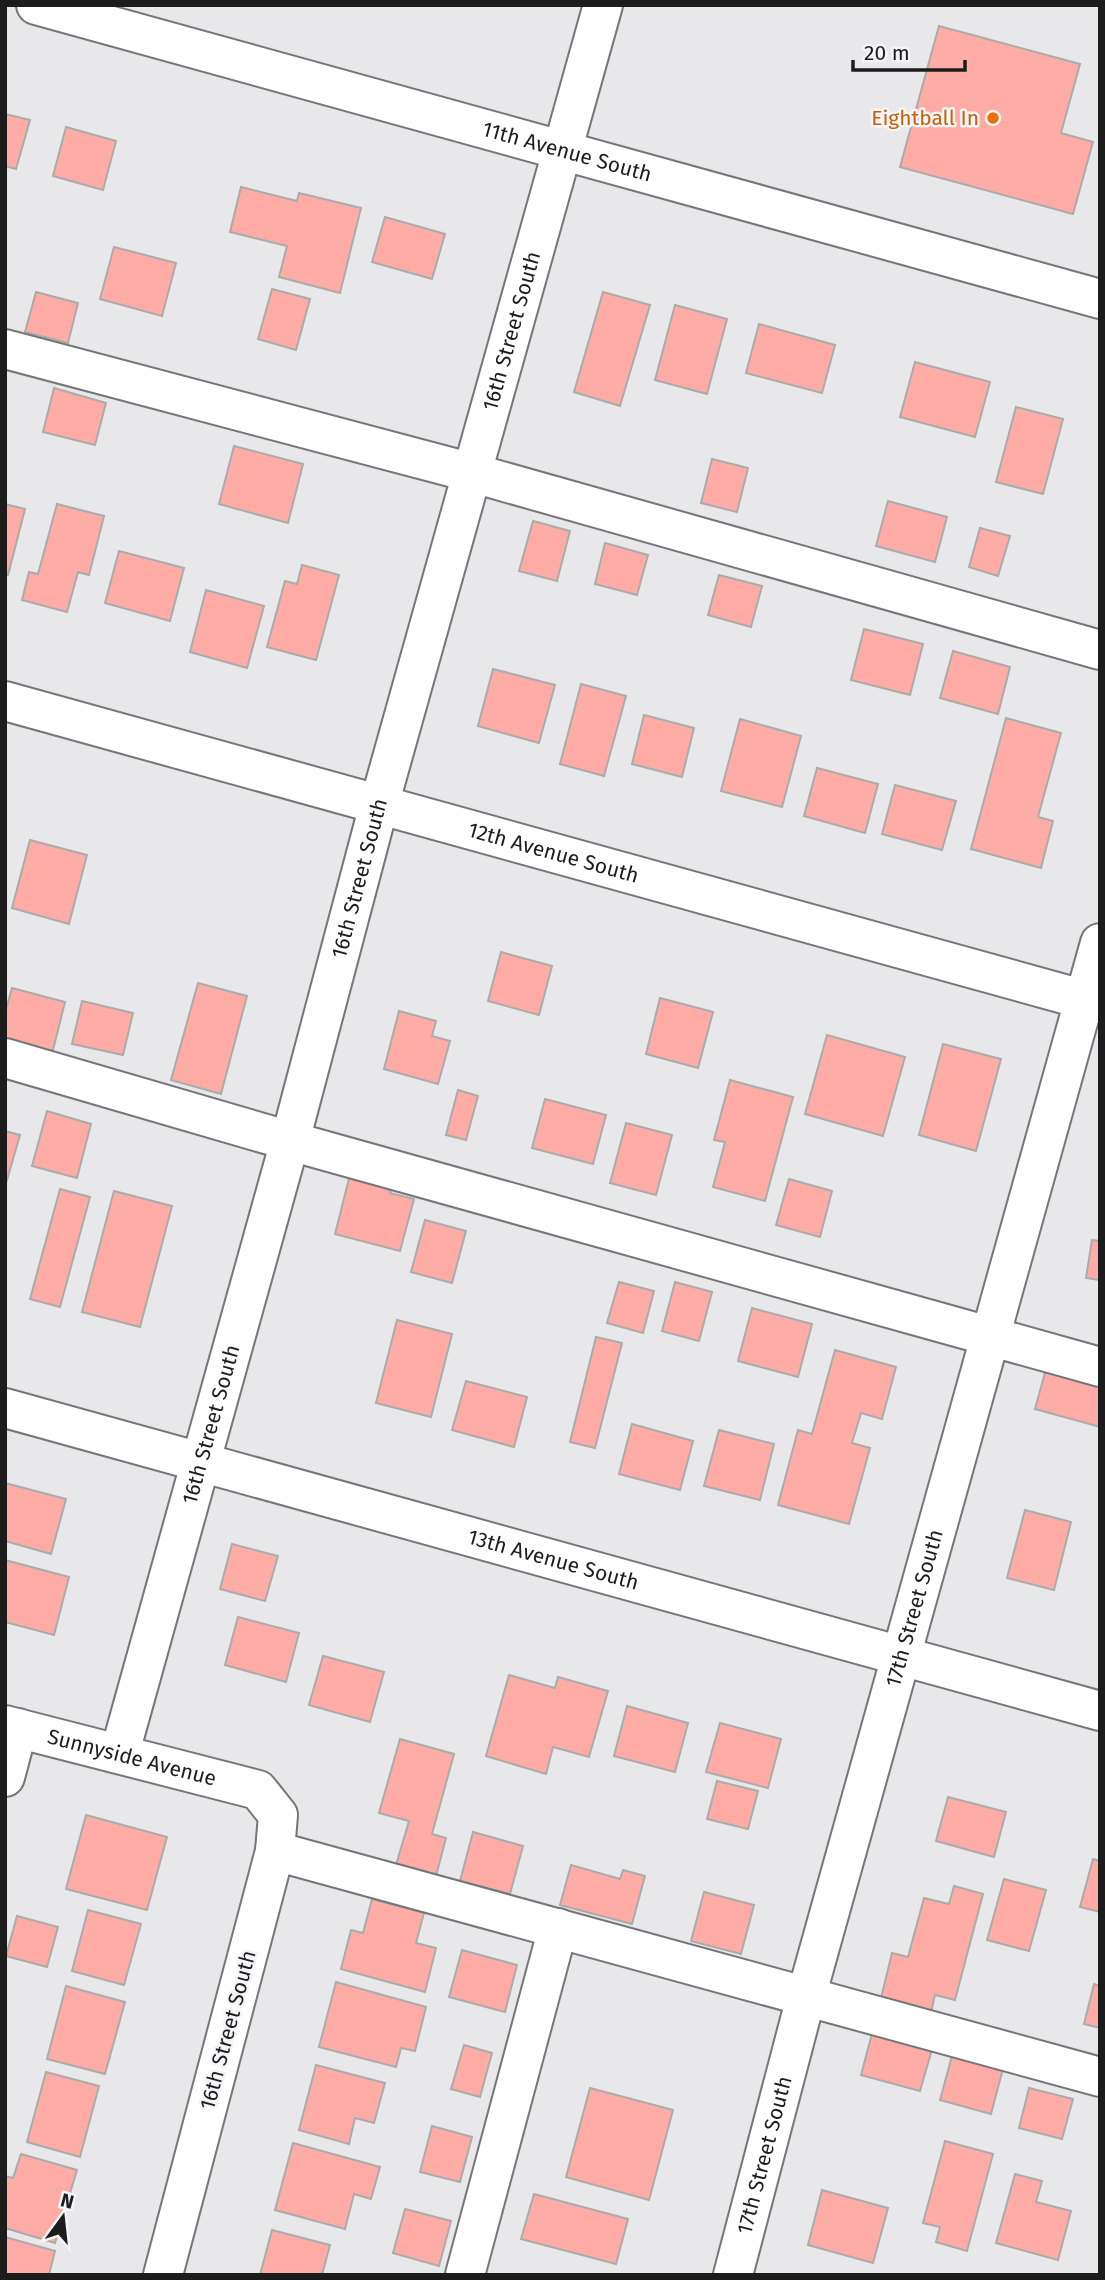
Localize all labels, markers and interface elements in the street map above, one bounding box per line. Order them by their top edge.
scale bar [853,28,965,72]
text: 20 m [864,40,910,66]
place label: Eightball In [871,105,979,131]
marker: Eightball In [985,110,1001,126]
street label: 11th Avenue South [479,116,655,188]
street label: 16th Street South [477,248,546,414]
street label: 16th Street South [326,795,393,961]
street label: 12th Avenue South [465,817,642,889]
street label: 16th Street South [177,1342,246,1507]
street label: 13th Avenue South [465,1524,642,1596]
street label: 17th Street South [880,1527,949,1690]
street label: Sunnyside Avenue [45,1723,219,1792]
street label: 16th Street South [194,1947,262,2113]
street label: 17th Street South [731,2073,798,2237]
north arrow [28,2182,98,2252]
text: N [58,2188,76,2214]

